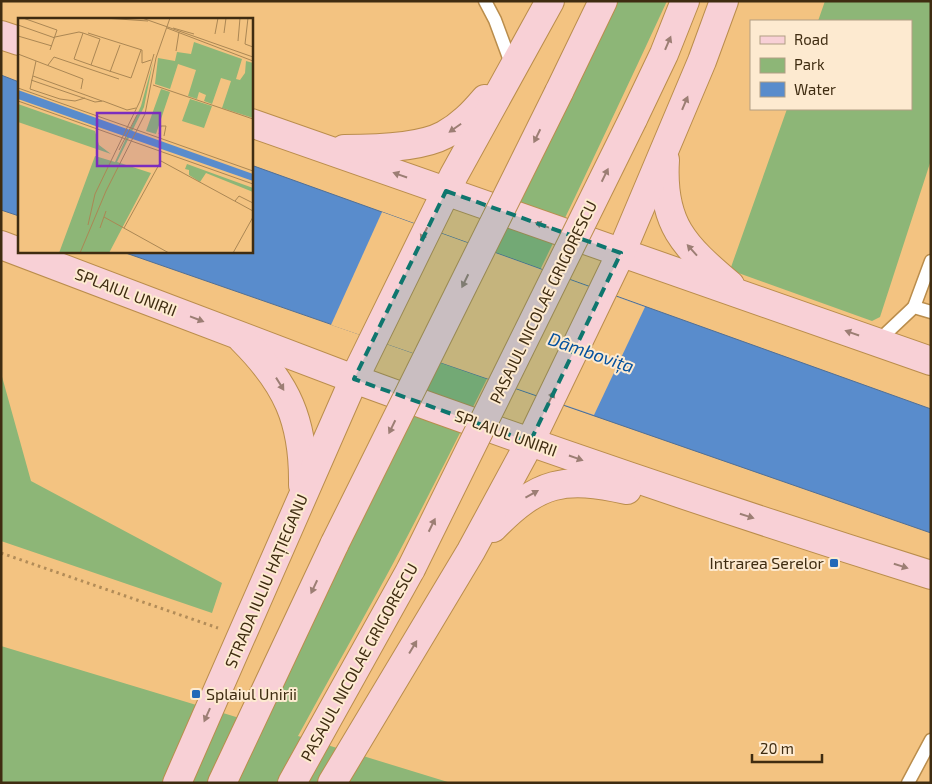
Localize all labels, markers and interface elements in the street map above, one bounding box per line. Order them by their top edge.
inset map [18,18,252,252]
legend [750,20,912,110]
text: Road [794,30,829,48]
one-way arrow [664,36,672,51]
text: Park [794,55,825,73]
text: Water [794,80,836,98]
one-way arrow [681,96,689,110]
one-way arrow [448,123,462,133]
one-way arrow [533,129,541,143]
one-way arrow [601,168,609,182]
one-way arrow [392,170,407,178]
street label: PASAJUL NICOLAE GRIGORESCU [485,197,600,406]
one-way arrow [534,221,549,229]
one-way arrow [420,227,428,242]
one-way arrow [686,243,697,256]
street label: SPLAIUL UNIRII [73,263,180,320]
one-way arrow [461,274,469,289]
one-way arrow [190,316,205,323]
water label: Dâmbovița [545,327,637,378]
one-way arrow [844,329,859,337]
one-way arrow [275,378,285,391]
one-way arrow [548,391,556,405]
street label: SPLAIUL UNIRII [453,405,560,460]
one-way arrow [388,420,396,434]
one-way arrow [569,455,584,462]
one-way arrow [526,490,539,499]
street label: STRADA IULIU HAȚIEGANU [220,491,313,671]
one-way arrow [739,513,754,520]
one-way arrow [429,518,437,532]
place label: Intrarea Serelor [709,553,825,572]
marker: Intrarea Serelor [828,557,840,569]
street label: PASAJUL NICOLAE GRIGORESCU [296,559,421,764]
one-way arrow [894,563,909,570]
one-way arrow [310,580,318,594]
one-way arrow [408,640,417,653]
place label: Splaiul Unirii [206,684,297,703]
marker: Splaiul Unirii [190,688,202,700]
one-way arrow [203,708,211,722]
scale bar [752,732,822,764]
text: 20 m [760,739,794,757]

